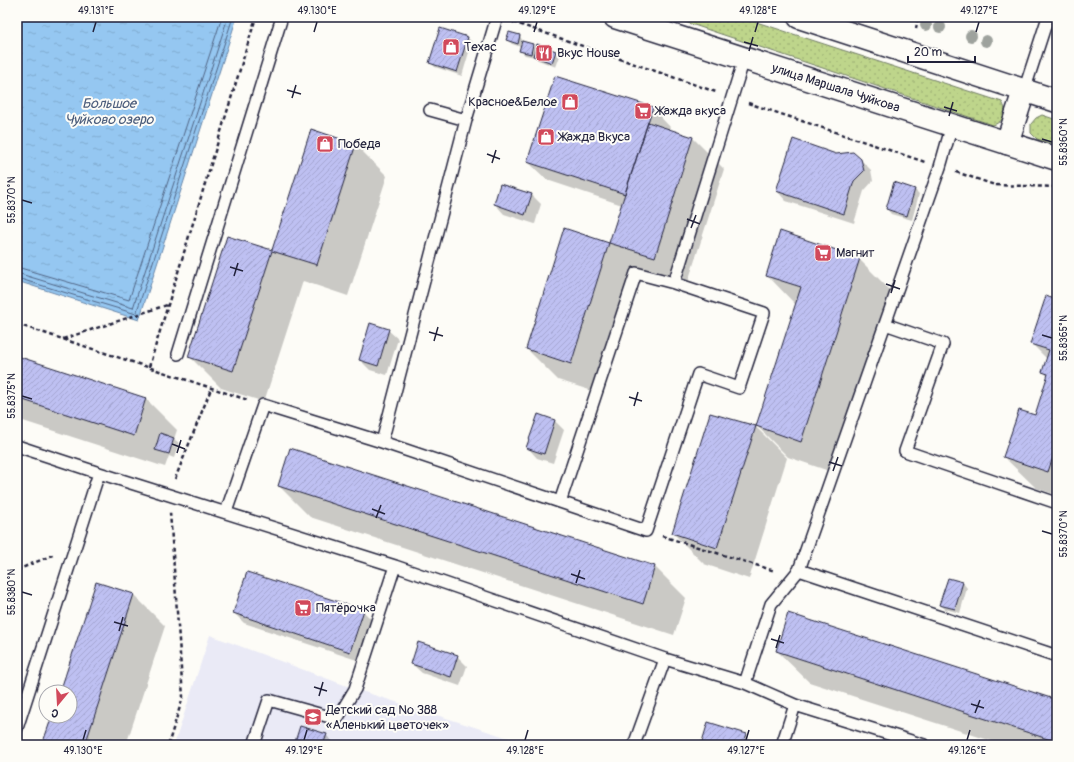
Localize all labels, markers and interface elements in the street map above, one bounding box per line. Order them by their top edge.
text: 49.131°E [78,5,114,17]
text: 49.130°E [297,5,337,17]
text: 49.129°E [518,5,556,17]
text: 49.128°E [739,5,777,17]
text: 49.127°E [960,5,998,17]
shop icon: Техас [441,37,461,57]
scale bar [908,38,975,64]
place label: Техас [464,39,497,55]
restaurant icon: Вкус House [534,43,554,63]
place label: Вкус House [557,45,621,61]
text: 20 m [914,45,943,60]
street label: улица Маршала Чуйкова [769,60,902,116]
shop icon: Красное&Белое [560,92,580,112]
place label: Красное&Белое [468,94,558,110]
water label: Большое Чуйково озеро [65,95,155,128]
supermarket icon: Жажда вкуса [633,101,653,121]
place label: Жажда вкуса [654,103,726,119]
text: 55.8360°N [1058,118,1070,166]
shop icon: Жажда Вкуса [536,127,556,147]
place label: Жажда Вкуса [557,129,630,145]
shop icon: Победа [315,134,335,154]
place label: Победа [338,136,381,152]
text: 55.8370°N [6,176,18,223]
supermarket icon: Магнит [813,243,833,263]
place label: Магнит [836,245,875,261]
text: 55.8365°N [1058,315,1070,361]
text: 55.8375°N [6,373,18,419]
text: 55.8370°N [1058,510,1070,557]
text: 55.8380°N [6,568,18,615]
supermarket icon: Пятёрочка [293,598,313,618]
place label: Пятёрочка [316,600,376,616]
north arrow [38,684,78,724]
place label: Детский сад № 388 «Аленький цветочек» [325,702,449,733]
text: С [50,706,60,720]
school or university icon: Детский сад № 388 «Аленький цветочек» [303,707,323,727]
text: 49.130°E [63,745,103,757]
text: 49.129°E [285,745,323,757]
text: 49.128°E [506,745,544,757]
text: 49.127°E [727,745,765,757]
text: 49.126°E [948,745,986,757]

